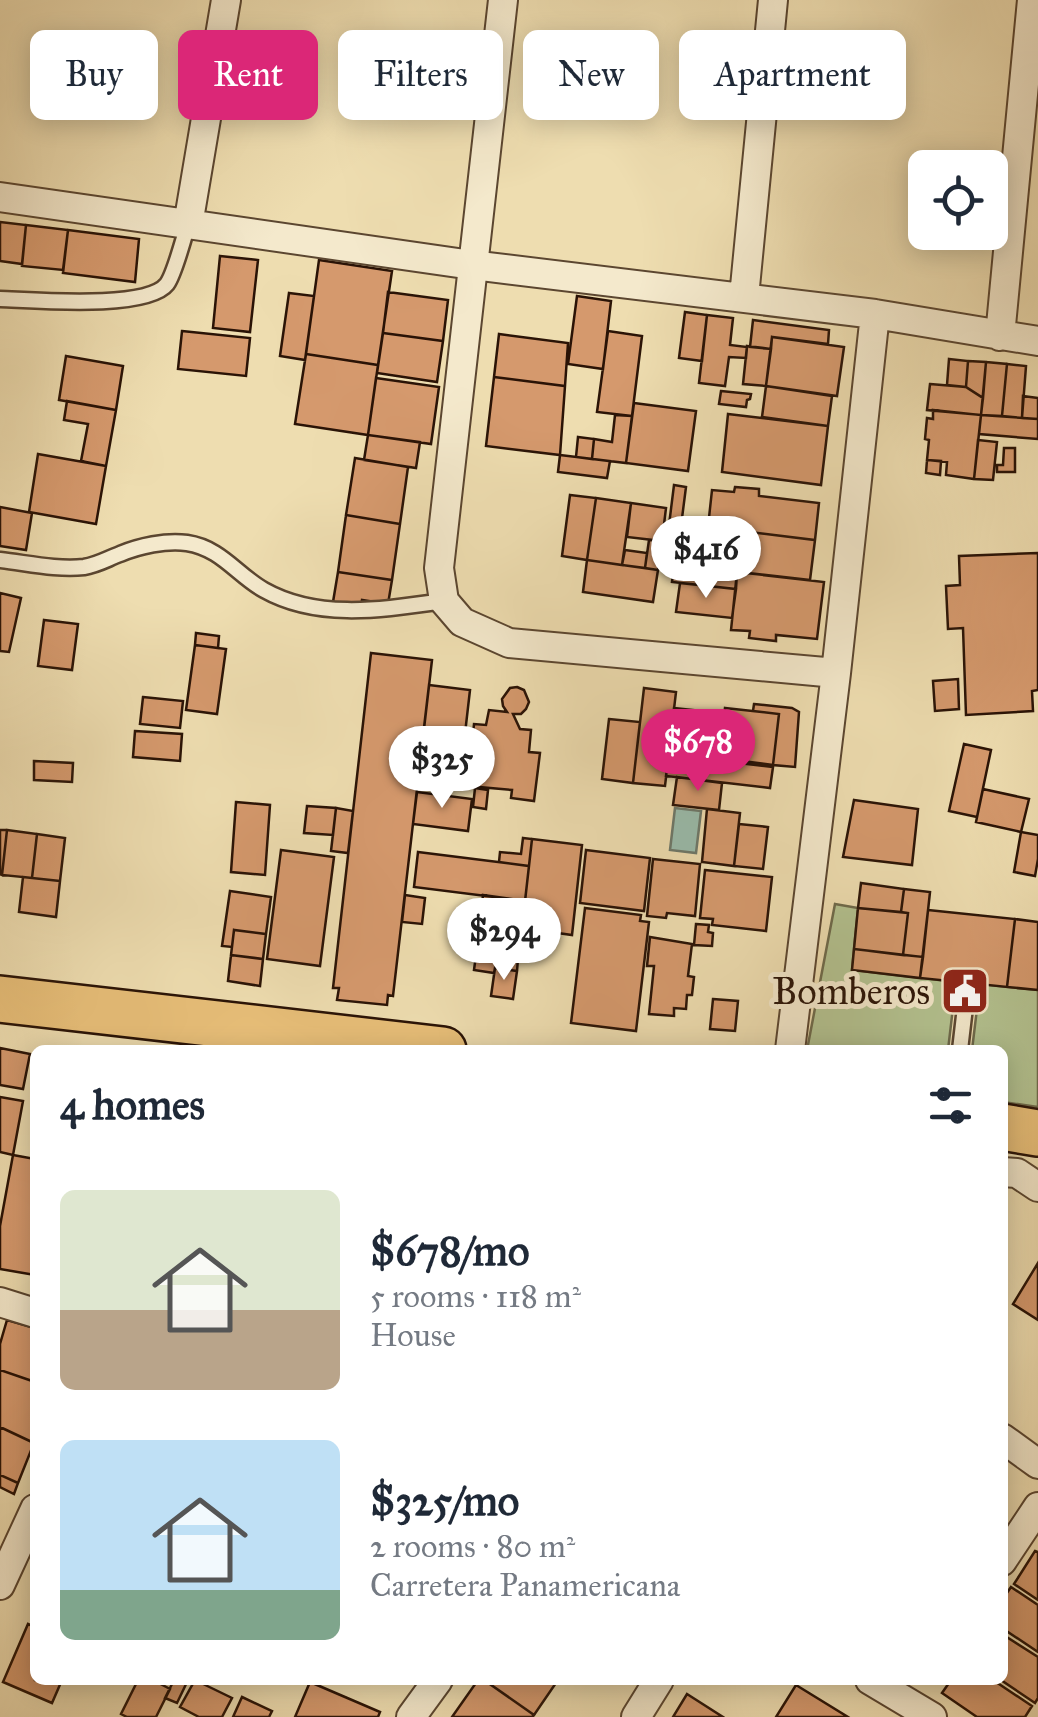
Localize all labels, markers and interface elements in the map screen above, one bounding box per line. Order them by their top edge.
chip: Buy [30,30,158,120]
chip: Rent [178,30,318,120]
chip: Filters [338,30,503,120]
chip: New [523,30,659,120]
chip: Apartment [679,30,906,120]
map controls [908,150,1008,250]
button: locate [908,150,1008,250]
pin: $416 [647,516,765,601]
text: $416 [673,529,739,568]
pin: $678 [639,709,757,794]
text: $678 [663,722,733,761]
pin: $325 [383,726,501,811]
text: $325 [411,739,473,778]
pin: $294 [445,898,563,983]
text: $294 [469,911,539,950]
public building icon: Bomberos [939,965,991,1017]
place label: Bomberos [772,968,930,1014]
icon: filters [923,1078,978,1133]
text: 4 homes [60,1079,205,1131]
text: $678/mo [370,1225,529,1277]
icon: home [140,1230,260,1350]
text: 5 rooms · 118 m² [370,1277,581,1316]
text: House [370,1316,456,1355]
text: $325/mo [370,1475,519,1527]
icon: home [140,1480,260,1600]
text: 2 rooms · 80 m² [370,1527,575,1566]
text: Carretera Panamericana [370,1566,680,1605]

